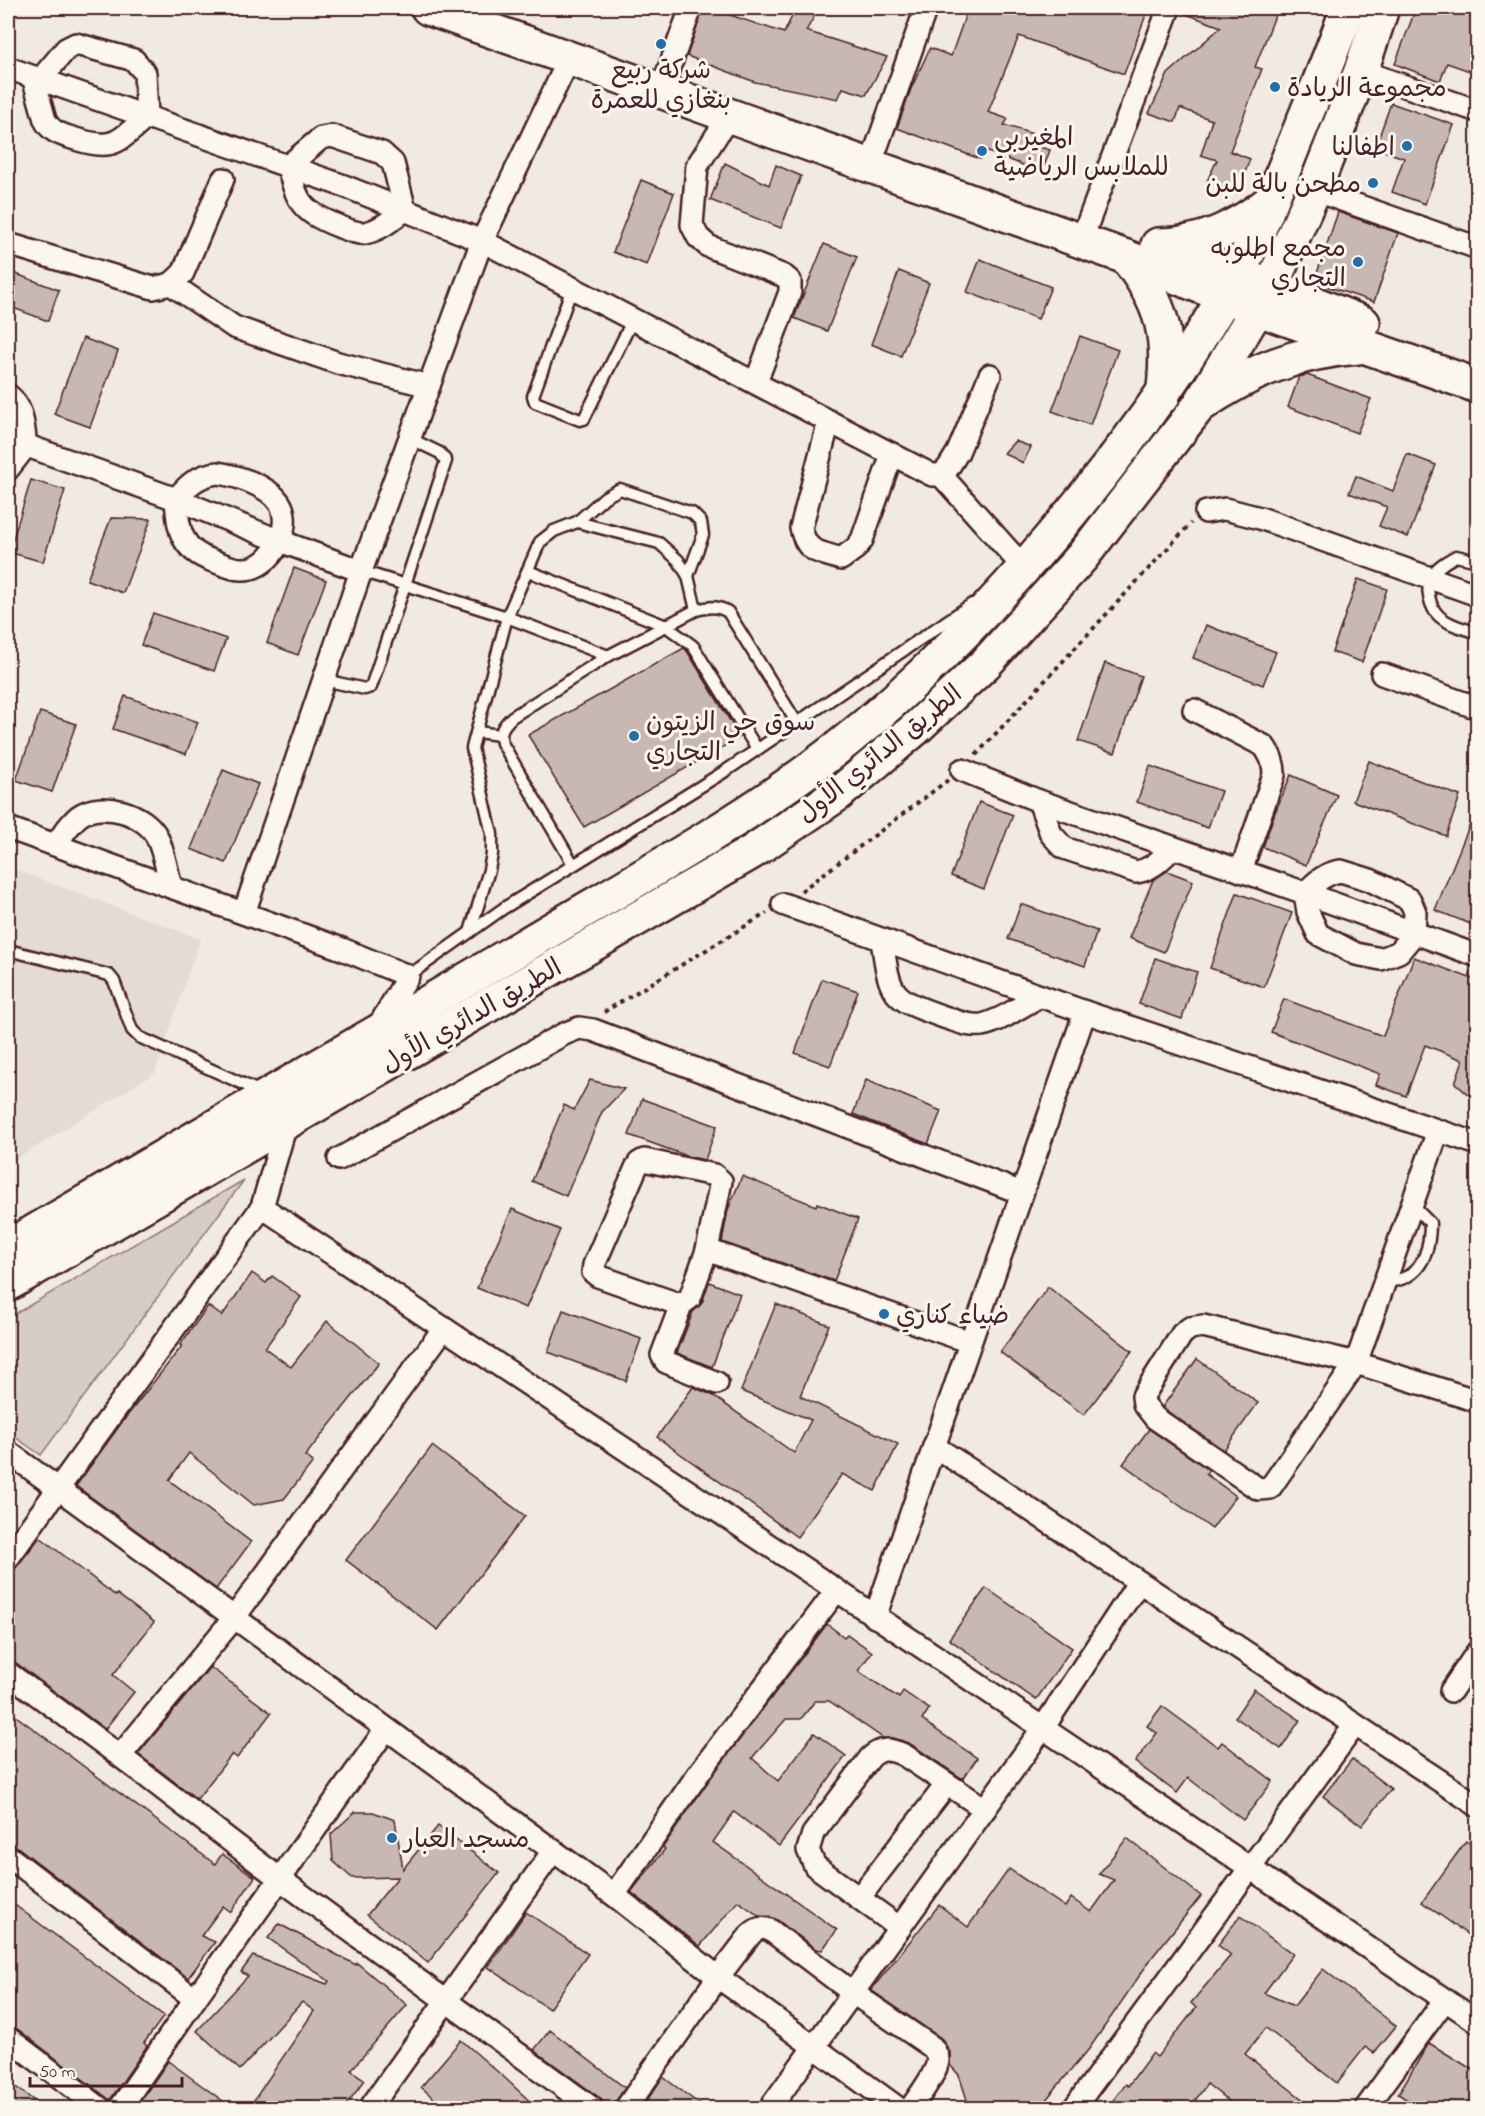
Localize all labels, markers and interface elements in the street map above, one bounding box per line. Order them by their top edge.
marker: شركة ربيع بنغازي للعمرة [654,37,668,51]
place label: شركة ربيع بنغازي للعمرة [591,53,731,121]
place label: مجموعة الريادة [1287,71,1447,109]
marker: مجموعة الريادة [1268,80,1282,94]
place label: المغيربي للملابس الرياضية [994,120,1169,188]
place label: اطفالنا [1331,130,1395,168]
marker: اطفالنا [1400,139,1414,153]
marker: المغيربي للملابس الرياضية [975,144,989,158]
place label: مطحن بالة للبن [1205,167,1361,205]
marker: مطحن بالة للبن [1366,176,1380,190]
place label: مجمع اطلوبه التجاري [1210,231,1346,299]
marker: مجمع اطلوبه التجاري [1351,255,1365,269]
street label: الطريق الدائري الأول [789,675,972,834]
place label: سوق حي الزيتون التجاري [646,705,815,773]
marker: سوق حي الزيتون التجاري [627,729,641,743]
street label: الطريق الدائري الأول [374,949,570,1085]
place label: ضياء كناري [896,1298,1009,1336]
marker: ضياء كناري [877,1307,891,1321]
place label: مسجد العبار [402,1822,529,1860]
marker: مسجد العبار [385,1831,399,1845]
scale bar [30,2050,182,2088]
text: 50 m [39,2060,76,2086]

